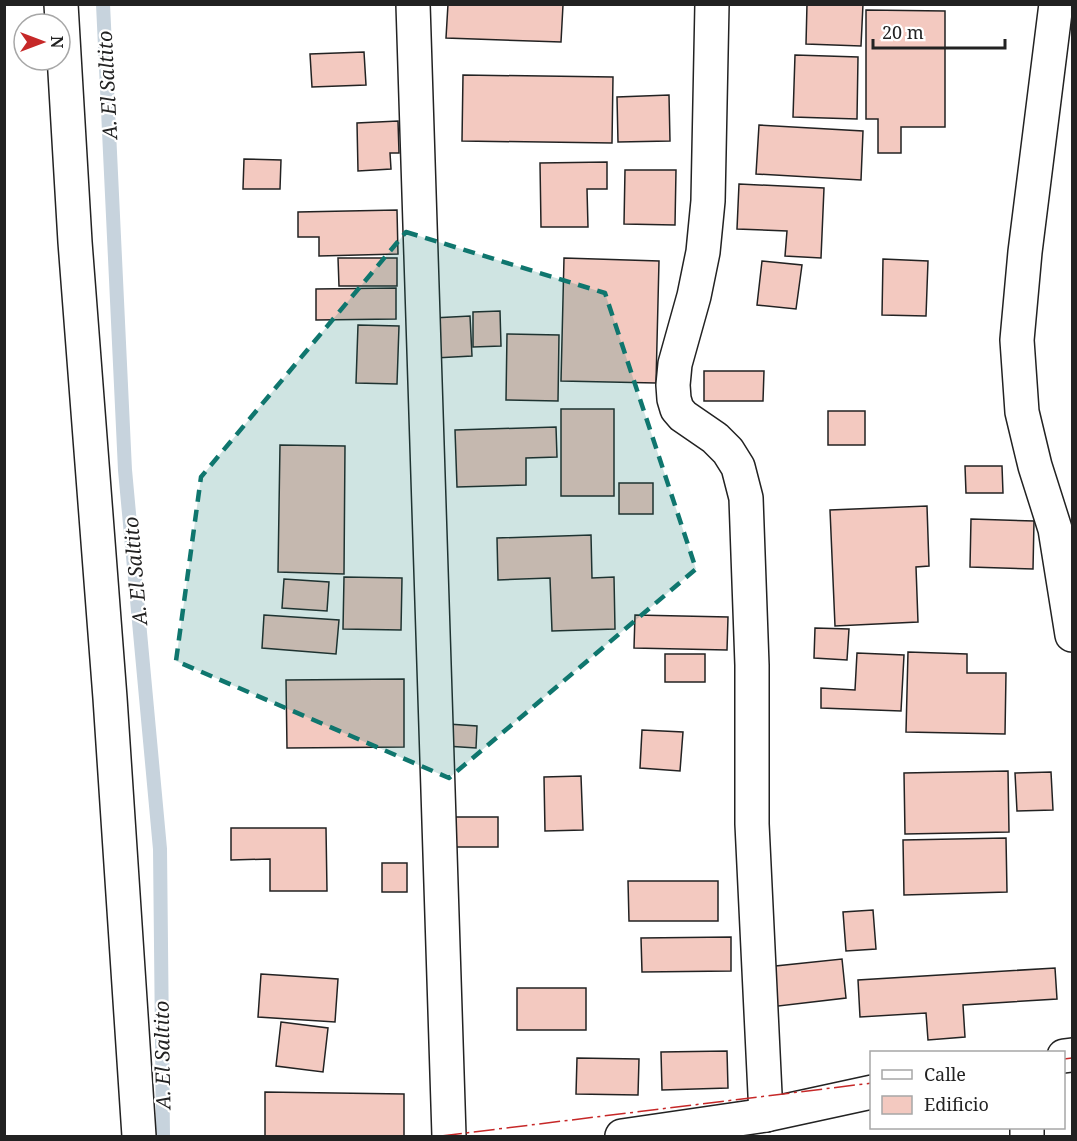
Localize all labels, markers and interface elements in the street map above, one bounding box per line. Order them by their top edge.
north arrow [12,12,72,72]
scale bar [873,12,1005,50]
text: 20 m [882,20,924,44]
water label: A. El Saltito [91,30,123,142]
text: N [46,36,68,49]
water label: A. El Saltito [117,516,153,628]
water label: A. El Saltito [148,1000,176,1112]
legend [870,1051,1065,1129]
text: Calle [924,1062,966,1086]
text: Edificio [924,1092,989,1116]

